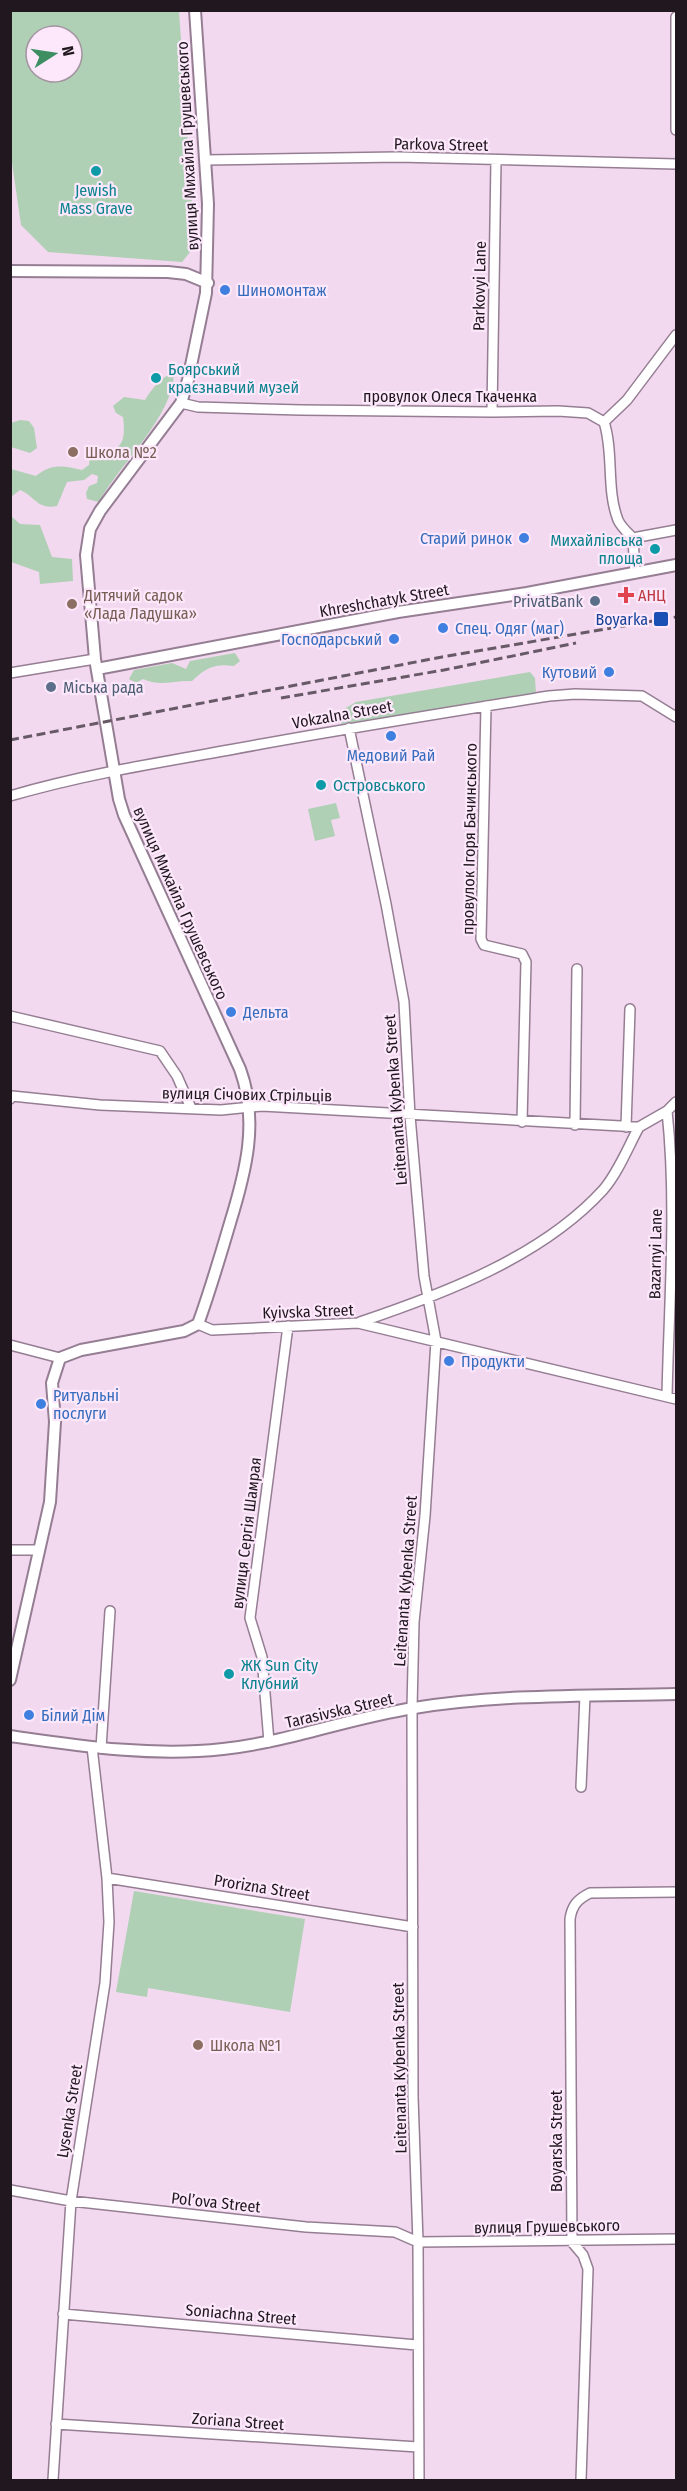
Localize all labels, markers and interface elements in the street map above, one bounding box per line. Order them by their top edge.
north arrow [24,24,84,84]
street label: вулиця Михайла Грушевського [173,41,202,251]
text: N [58,44,78,58]
street label: Parkova Street [394,134,489,155]
marker: Jewish Mass Grave [89,164,103,178]
place label: Jewish Mass Grave [59,181,133,218]
street label: Parkovyi Lane [469,241,490,331]
place label: Шиномонтаж [237,281,327,300]
marker: Шиномонтаж [218,283,232,297]
place label: Боярський краєзнавчий музей [168,360,299,397]
marker: Боярський краєзнавчий музей [149,371,163,385]
street label: провулок Олеся Ткаченка [363,387,537,406]
place label: Школа №2 [85,443,157,462]
marker: Школа №2 [66,445,80,459]
place label: Старий ринок [420,529,512,548]
marker: Старий ринок [517,531,531,545]
place label: Михайлівська площа [550,531,643,568]
marker: Михайлівська площа [648,542,662,556]
street label: Khreshchatyk Street [318,580,451,621]
place label: Дитячий садок «Лада Ладушка» [83,586,197,623]
place label: АНЦ [638,586,666,605]
marker: АНЦ [619,588,633,602]
place label: PrivatBank [513,592,584,611]
marker: PrivatBank [588,594,602,608]
marker: Дитячий садок «Лада Ладушка» [65,597,79,611]
place label: Boyarka [596,610,648,629]
marker: Boyarka [652,610,670,628]
place label: Спец. Одяг (маг) [455,619,564,638]
marker: Спец. Одяг (маг) [436,621,450,635]
place label: Господарський [281,630,382,649]
marker: Господарський [387,632,401,646]
place label: Кутовий [542,663,597,682]
marker: Кутовий [602,665,616,679]
place label: Міська рада [63,678,144,697]
marker: Міська рада [44,680,58,694]
street label: Vokzalna Street [291,696,394,733]
marker: Медовий Рай [384,729,398,743]
street label: провулок Ігоря Бачинського [458,743,481,935]
place label: Медовий Рай [347,746,435,765]
place label: Островського [333,776,426,795]
marker: Островського [314,778,328,792]
street label: вулиця Михайла Грушевського [129,804,232,1003]
place label: Дельта [242,1003,289,1022]
marker: Дельта [224,1005,238,1019]
street label: Leitenanta Kybenka Street [380,1013,411,1186]
street label: вулиця Січових Стрільців [162,1084,332,1105]
street label: Bazarnyi Lane [645,1208,666,1299]
street label: Kyivska Street [262,1300,355,1323]
place label: Продукти [461,1352,525,1371]
marker: Продукти [442,1354,456,1368]
place label: Ритуальні послуги [53,1386,119,1423]
marker: Ритуальні послуги [34,1397,48,1411]
street label: вулиця Сергія Шамрая [228,1456,265,1610]
street label: Leitenanta Kybenka Street [390,1494,421,1667]
place label: ЖК Sun City Клубний [241,1656,319,1693]
marker: ЖК Sun City Клубний [222,1667,236,1681]
street label: Tarasivska Street [283,1689,396,1732]
place label: Білий Дім [41,1706,105,1725]
marker: Білий Дім [22,1708,36,1722]
street label: Prorizna Street [213,1871,312,1905]
street label: Leitenanta Kybenka Street [388,1981,410,2154]
place label: Школа №1 [210,2036,281,2055]
marker: Школа №1 [191,2038,205,2052]
street label: Lysenka Street [53,2062,86,2159]
street label: Boyarska Street [547,2089,566,2192]
street label: Pol’ova Street [170,2188,262,2217]
street label: вулиця Грушевського [474,2216,620,2237]
street label: Soniachna Street [185,2300,298,2329]
street label: Zoriana Street [191,2409,286,2434]

